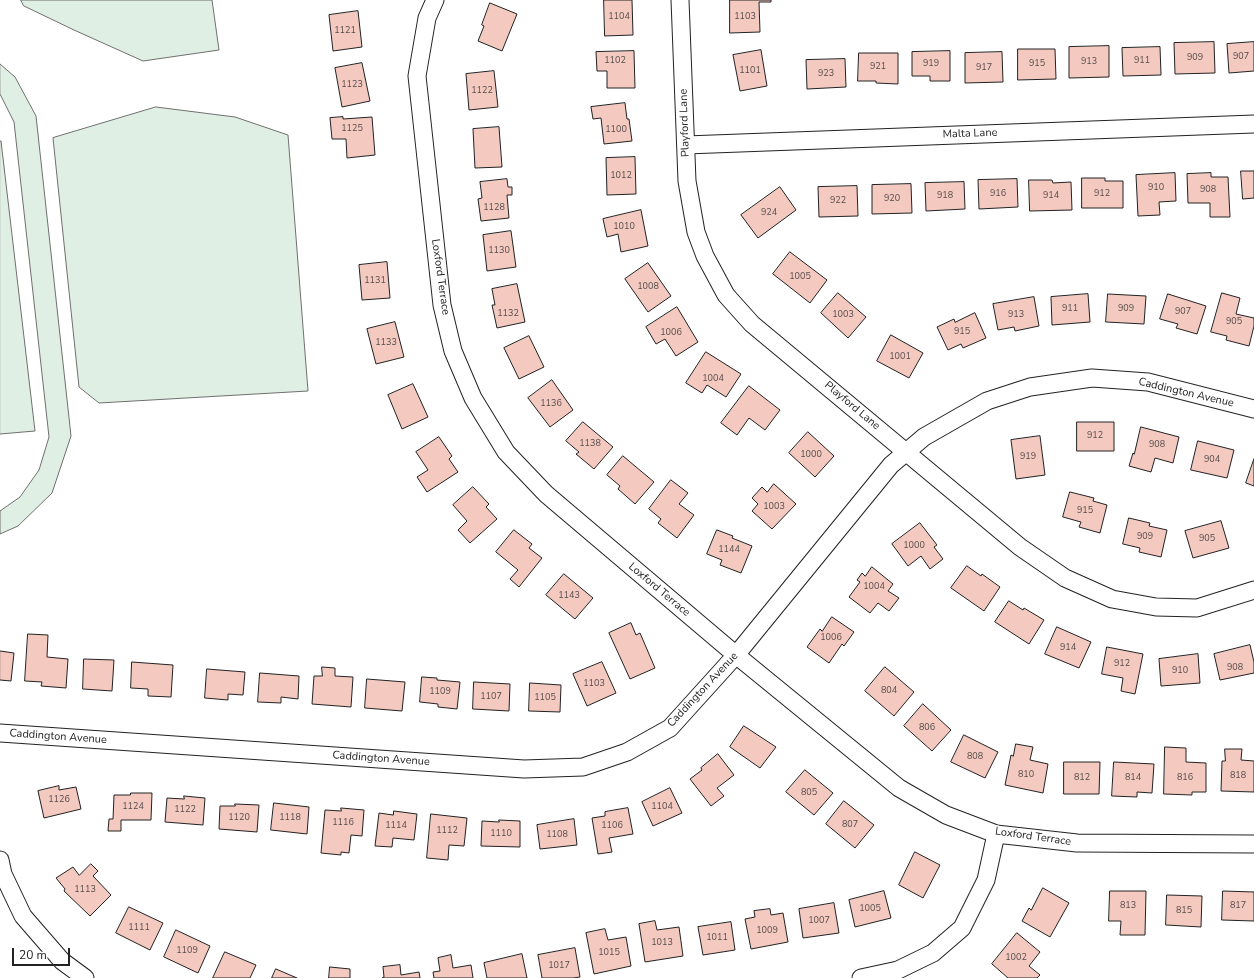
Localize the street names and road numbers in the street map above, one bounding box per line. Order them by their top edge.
street label: Playford Lane [677,89,693,157]
street label: Malta Lane [942,126,998,142]
street label: Loxford Terrace [428,238,452,316]
street label: Caddington Avenue [1137,376,1235,410]
street label: Playford Lane [822,379,882,433]
street label: Loxford Terrace [625,560,693,620]
street label: Caddington Avenue [665,650,741,730]
street label: Caddington Avenue [9,727,107,747]
street label: Caddington Avenue [332,749,430,769]
street label: Loxford Terrace [994,825,1072,849]

